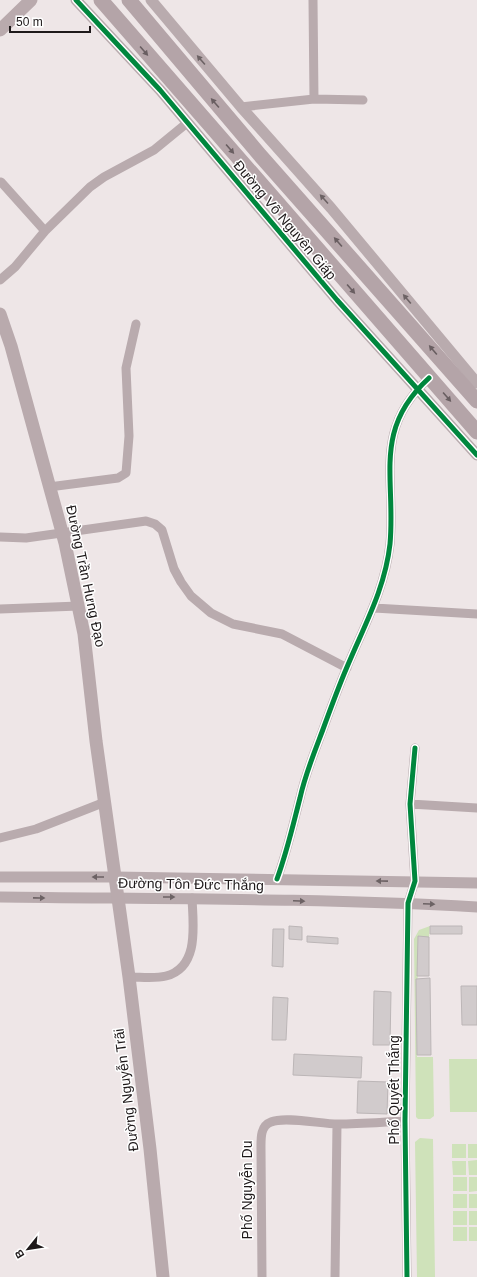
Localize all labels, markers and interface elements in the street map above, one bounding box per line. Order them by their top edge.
scale bar [10,8,90,34]
text: 50 m [16,15,43,29]
one-way arrow [140,46,149,56]
one-way arrow [196,55,205,65]
one-way arrow [211,97,220,108]
one-way arrow [225,144,234,154]
street label: Đường Võ Nguyên Giáp [230,157,340,283]
one-way arrow [319,194,328,204]
one-way arrow [334,237,343,247]
one-way arrow [347,284,356,295]
one-way arrow [403,293,412,304]
one-way arrow [429,345,438,356]
one-way arrow [442,392,451,403]
street label: Đường Trần Hưng Đạo [63,504,109,649]
one-way arrow [91,874,104,880]
street label: Đường Tôn Đức Thắng [118,875,264,893]
one-way arrow [375,878,388,884]
one-way arrow [163,894,175,901]
one-way arrow [33,895,46,901]
one-way arrow [293,898,306,904]
one-way arrow [423,901,435,908]
street label: Đường Nguyễn Trãi [111,1028,141,1152]
street label: Phố Quyết Thắng [386,1035,402,1145]
street label: Phố Nguyễn Du [239,1141,255,1239]
north arrow [8,1229,48,1269]
text: B [12,1248,27,1260]

